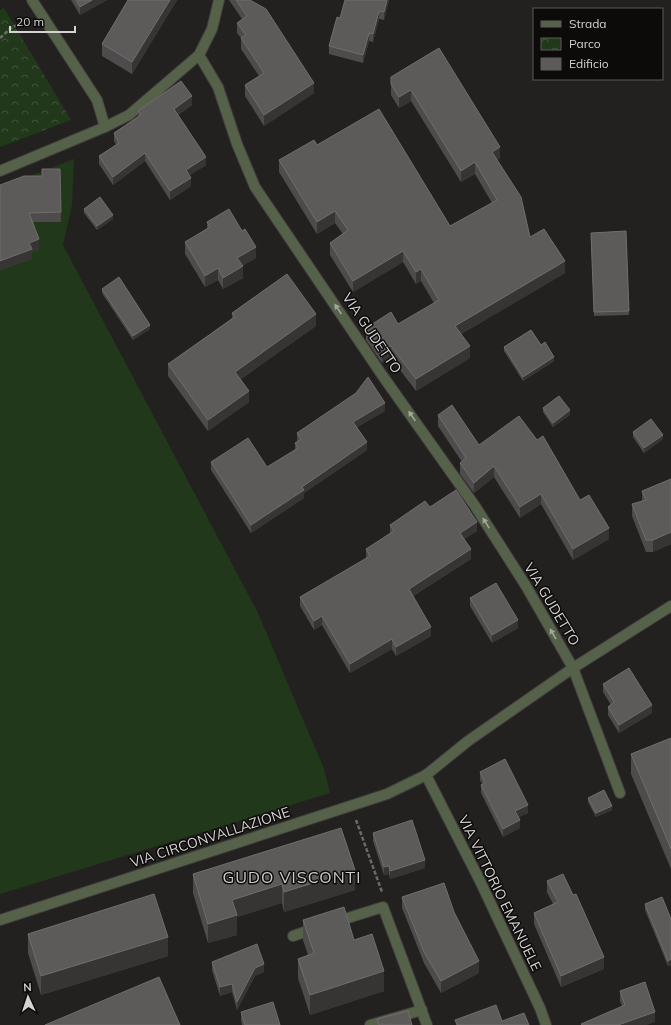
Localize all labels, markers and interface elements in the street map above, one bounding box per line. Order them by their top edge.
scale bar [10,8,75,34]
legend [533,8,663,80]
text: 20 m [16,14,44,29]
text: Strada [569,16,607,31]
text: Parco [569,36,601,51]
text: Edificio [569,56,609,71]
street label: VIA GUDETTO [338,289,406,377]
one-way arrow [334,304,342,314]
one-way arrow [408,411,416,421]
one-way arrow [482,517,489,529]
street label: VIA GUDETTO [520,559,584,649]
one-way arrow [550,628,557,640]
street label: VIA CIRCONVALLAZIONE [128,803,292,871]
street label: VIA VITTORIO EMANUELE [454,812,546,974]
district label: GUDO VISCONTI [223,867,361,887]
north arrow [8,977,48,1017]
text: N [23,980,32,994]

